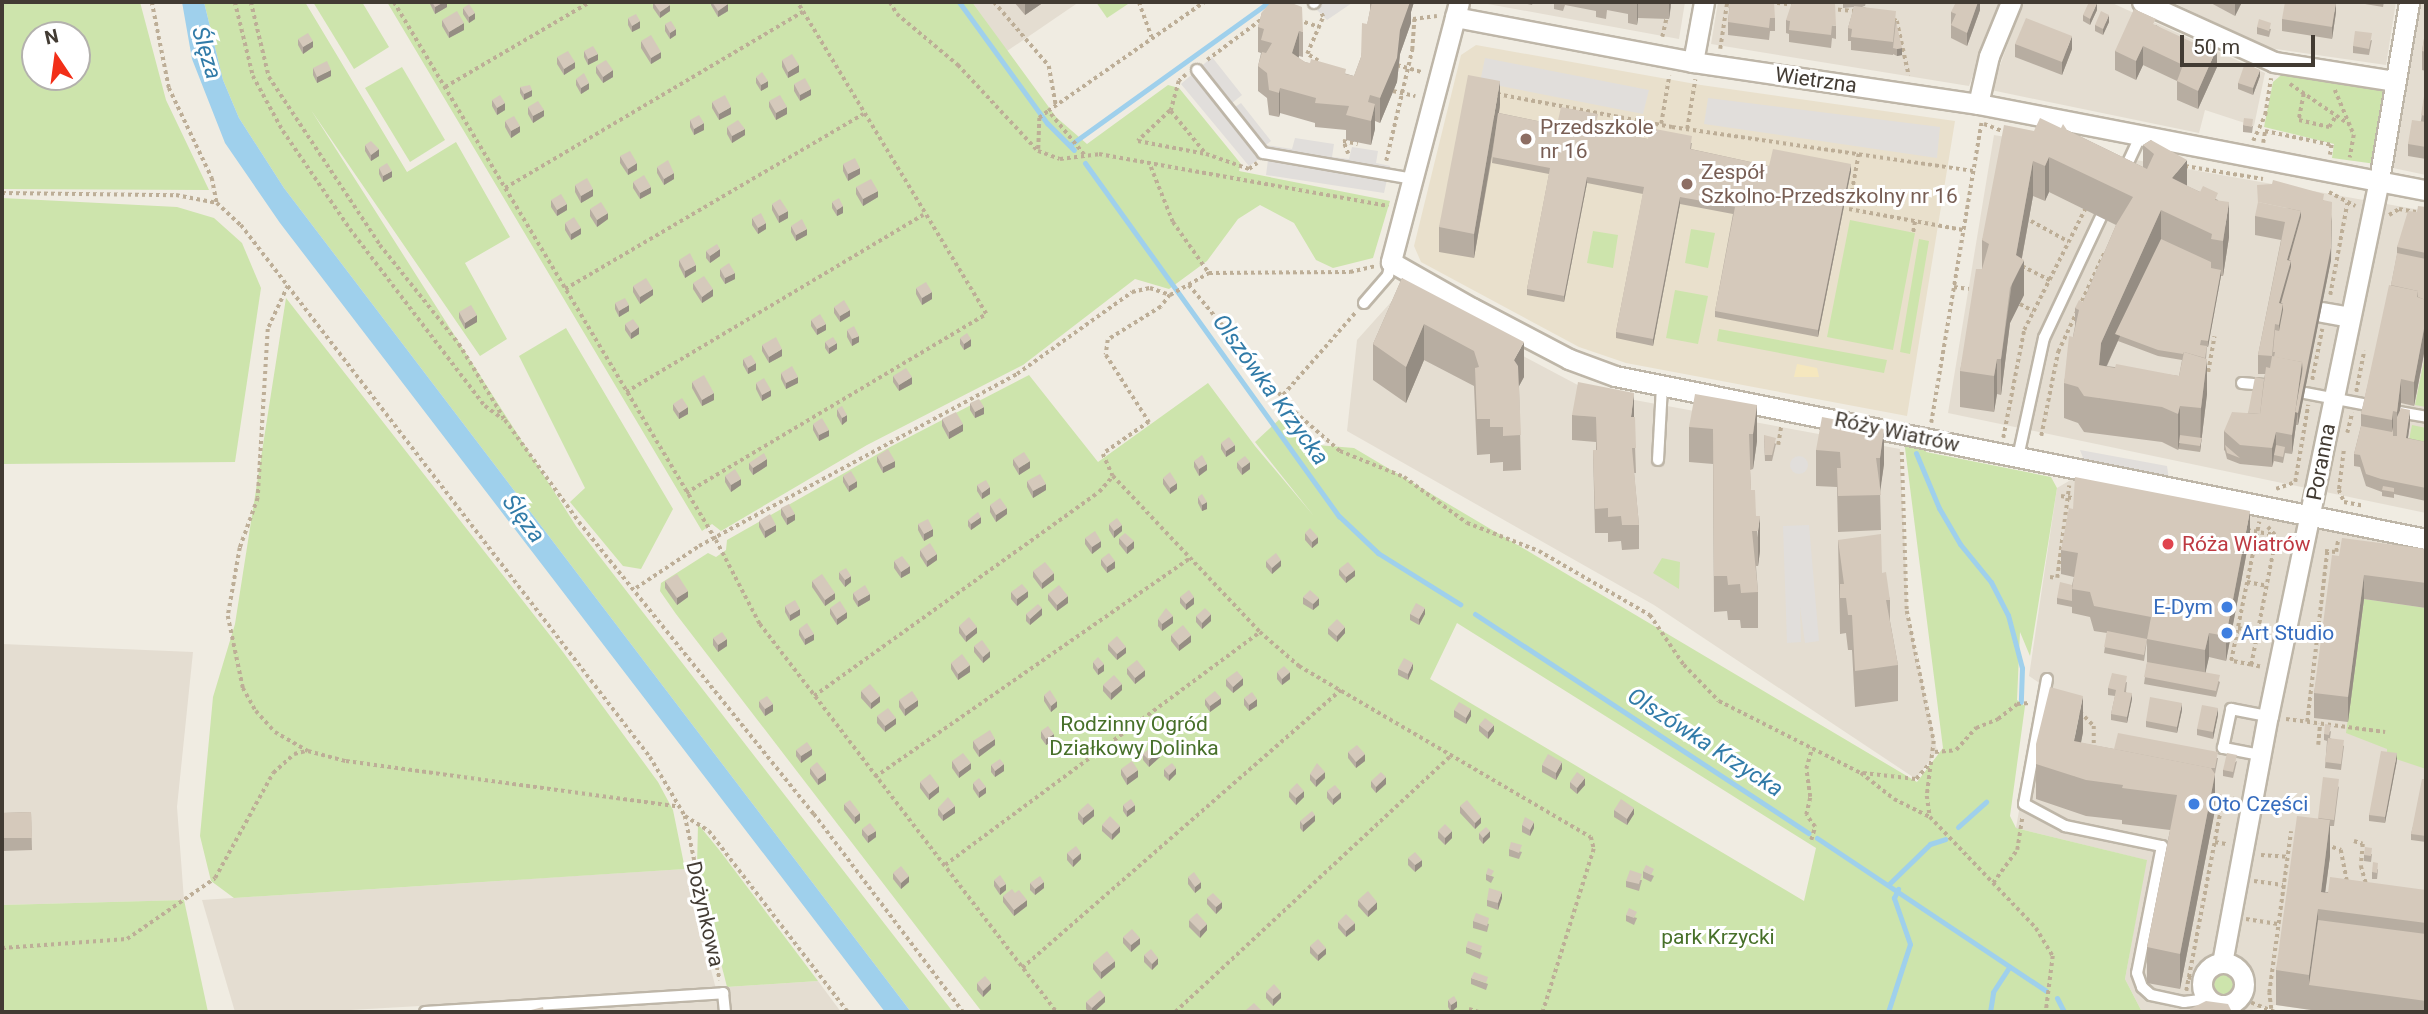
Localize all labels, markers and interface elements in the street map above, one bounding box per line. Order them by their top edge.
north arrow [21,21,91,91]
scale bar [2183,21,2318,65]
water label: Ślęza [185,23,227,83]
text: N [42,24,61,50]
text: 50 m [2193,35,2240,59]
street label: Wietrzna [1773,62,1859,98]
place label: Przedszkole nr 16 [1540,114,1654,164]
marker: Przedszkole nr 16 [1518,131,1534,147]
place label: Zespół Szkolno-Przedszkolny nr 16 [1701,159,1958,209]
marker: Zespół Szkolno-Przedszkolny nr 16 [1679,176,1695,192]
water label: Olszówka Krzycka [1206,309,1334,471]
street label: Róży Wiatrów [1832,406,1962,458]
street label: Poranna [2301,421,2341,503]
water label: Ślęza [496,489,550,549]
place label: Róża Wiatrów [2182,531,2311,557]
marker: Róża Wiatrów [2160,536,2176,552]
place label: E-Dym [2153,594,2213,620]
marker: E-Dym [2219,599,2235,615]
place label: Art Studio [2241,620,2334,646]
marker: Art Studio [2219,625,2235,641]
water label: Olszówka Krzycka [1622,682,1788,804]
park label: Rodzinny Ogród Działkowy Dolinka [1049,711,1219,761]
place label: Oto Części [2208,791,2308,817]
marker: Oto Części [2186,796,2202,812]
street label: Dożynkowa [681,859,729,969]
park label: park Krzycki [1661,924,1775,950]

